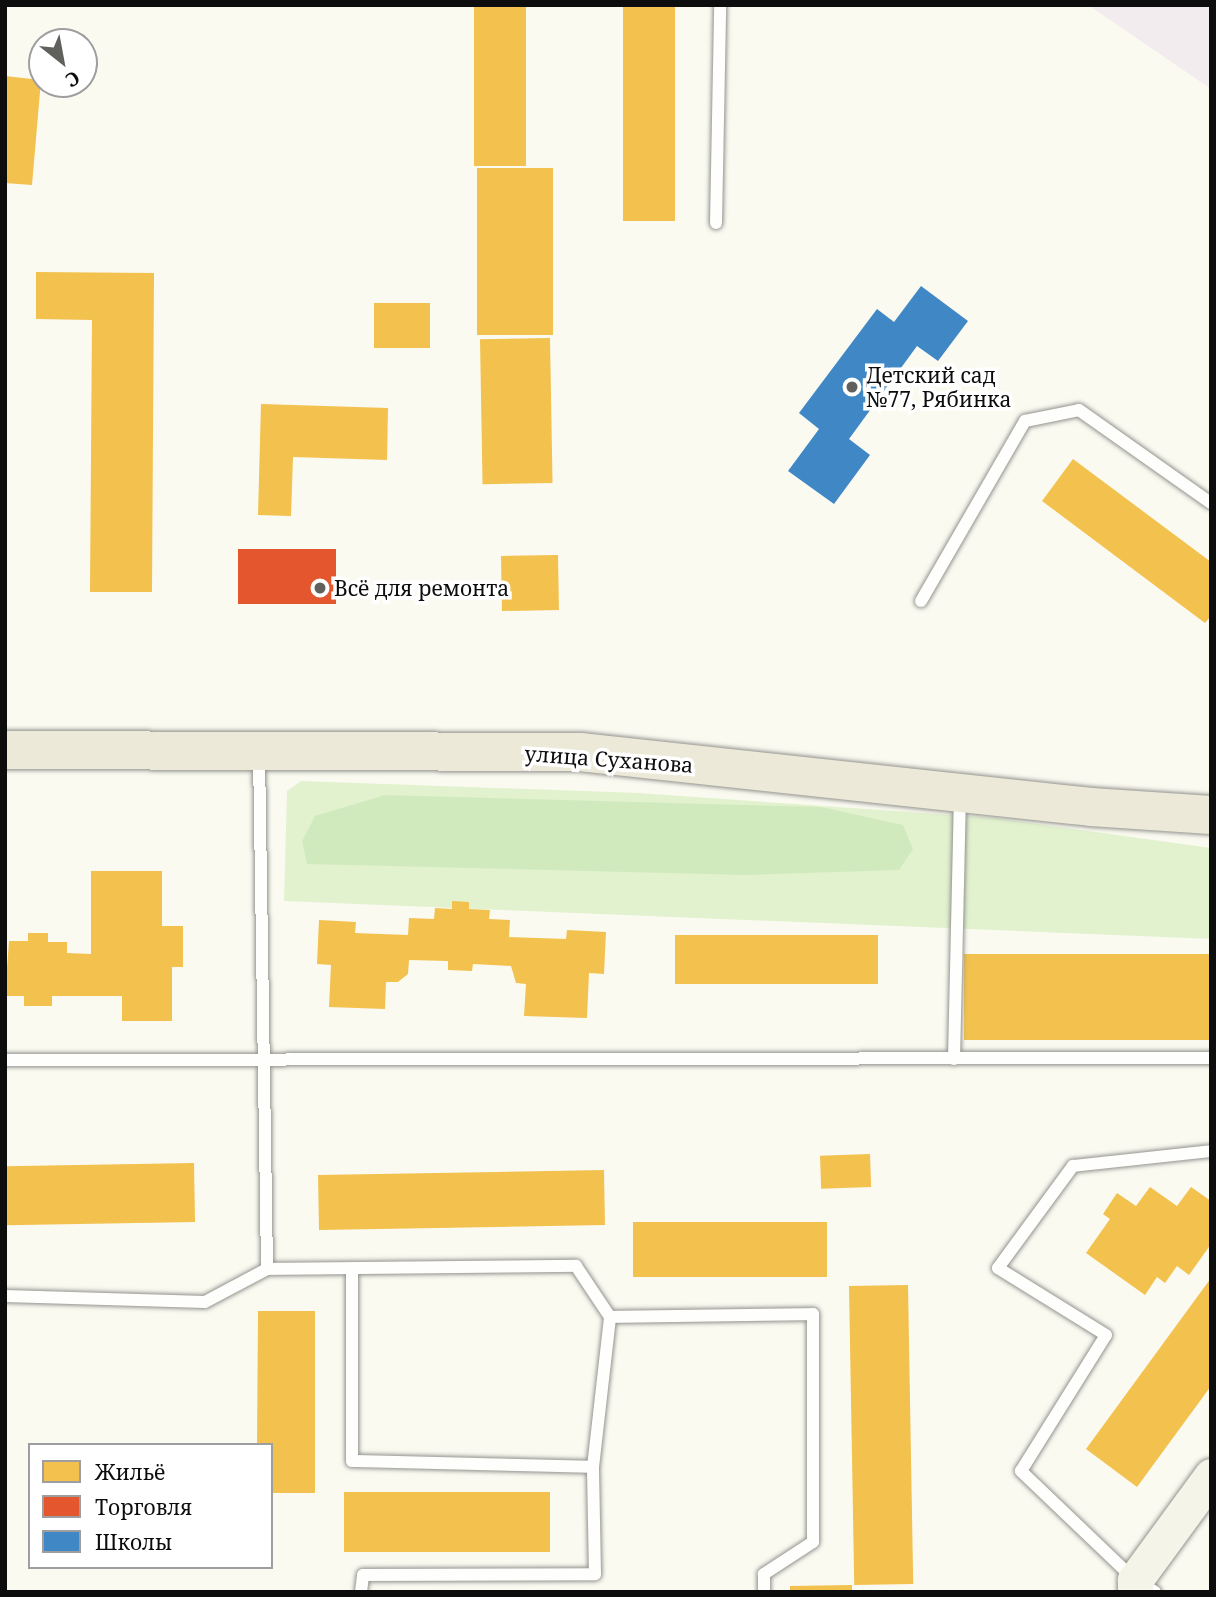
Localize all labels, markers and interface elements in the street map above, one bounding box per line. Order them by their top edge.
north arrow [28,28,98,98]
text: С [61,65,85,94]
place label: Детский сад №77, Рябинка [866,362,1011,412]
marker: Детский сад №77, Рябинка [844,379,860,395]
place label: Всё для ремонта [334,575,509,601]
marker: Всё для ремонта [312,580,328,596]
street label: улица Суханова [524,741,694,777]
legend [28,1443,273,1569]
text: Жильё [95,1458,165,1486]
text: Торговля [95,1493,192,1521]
text: Школы [95,1528,172,1556]

